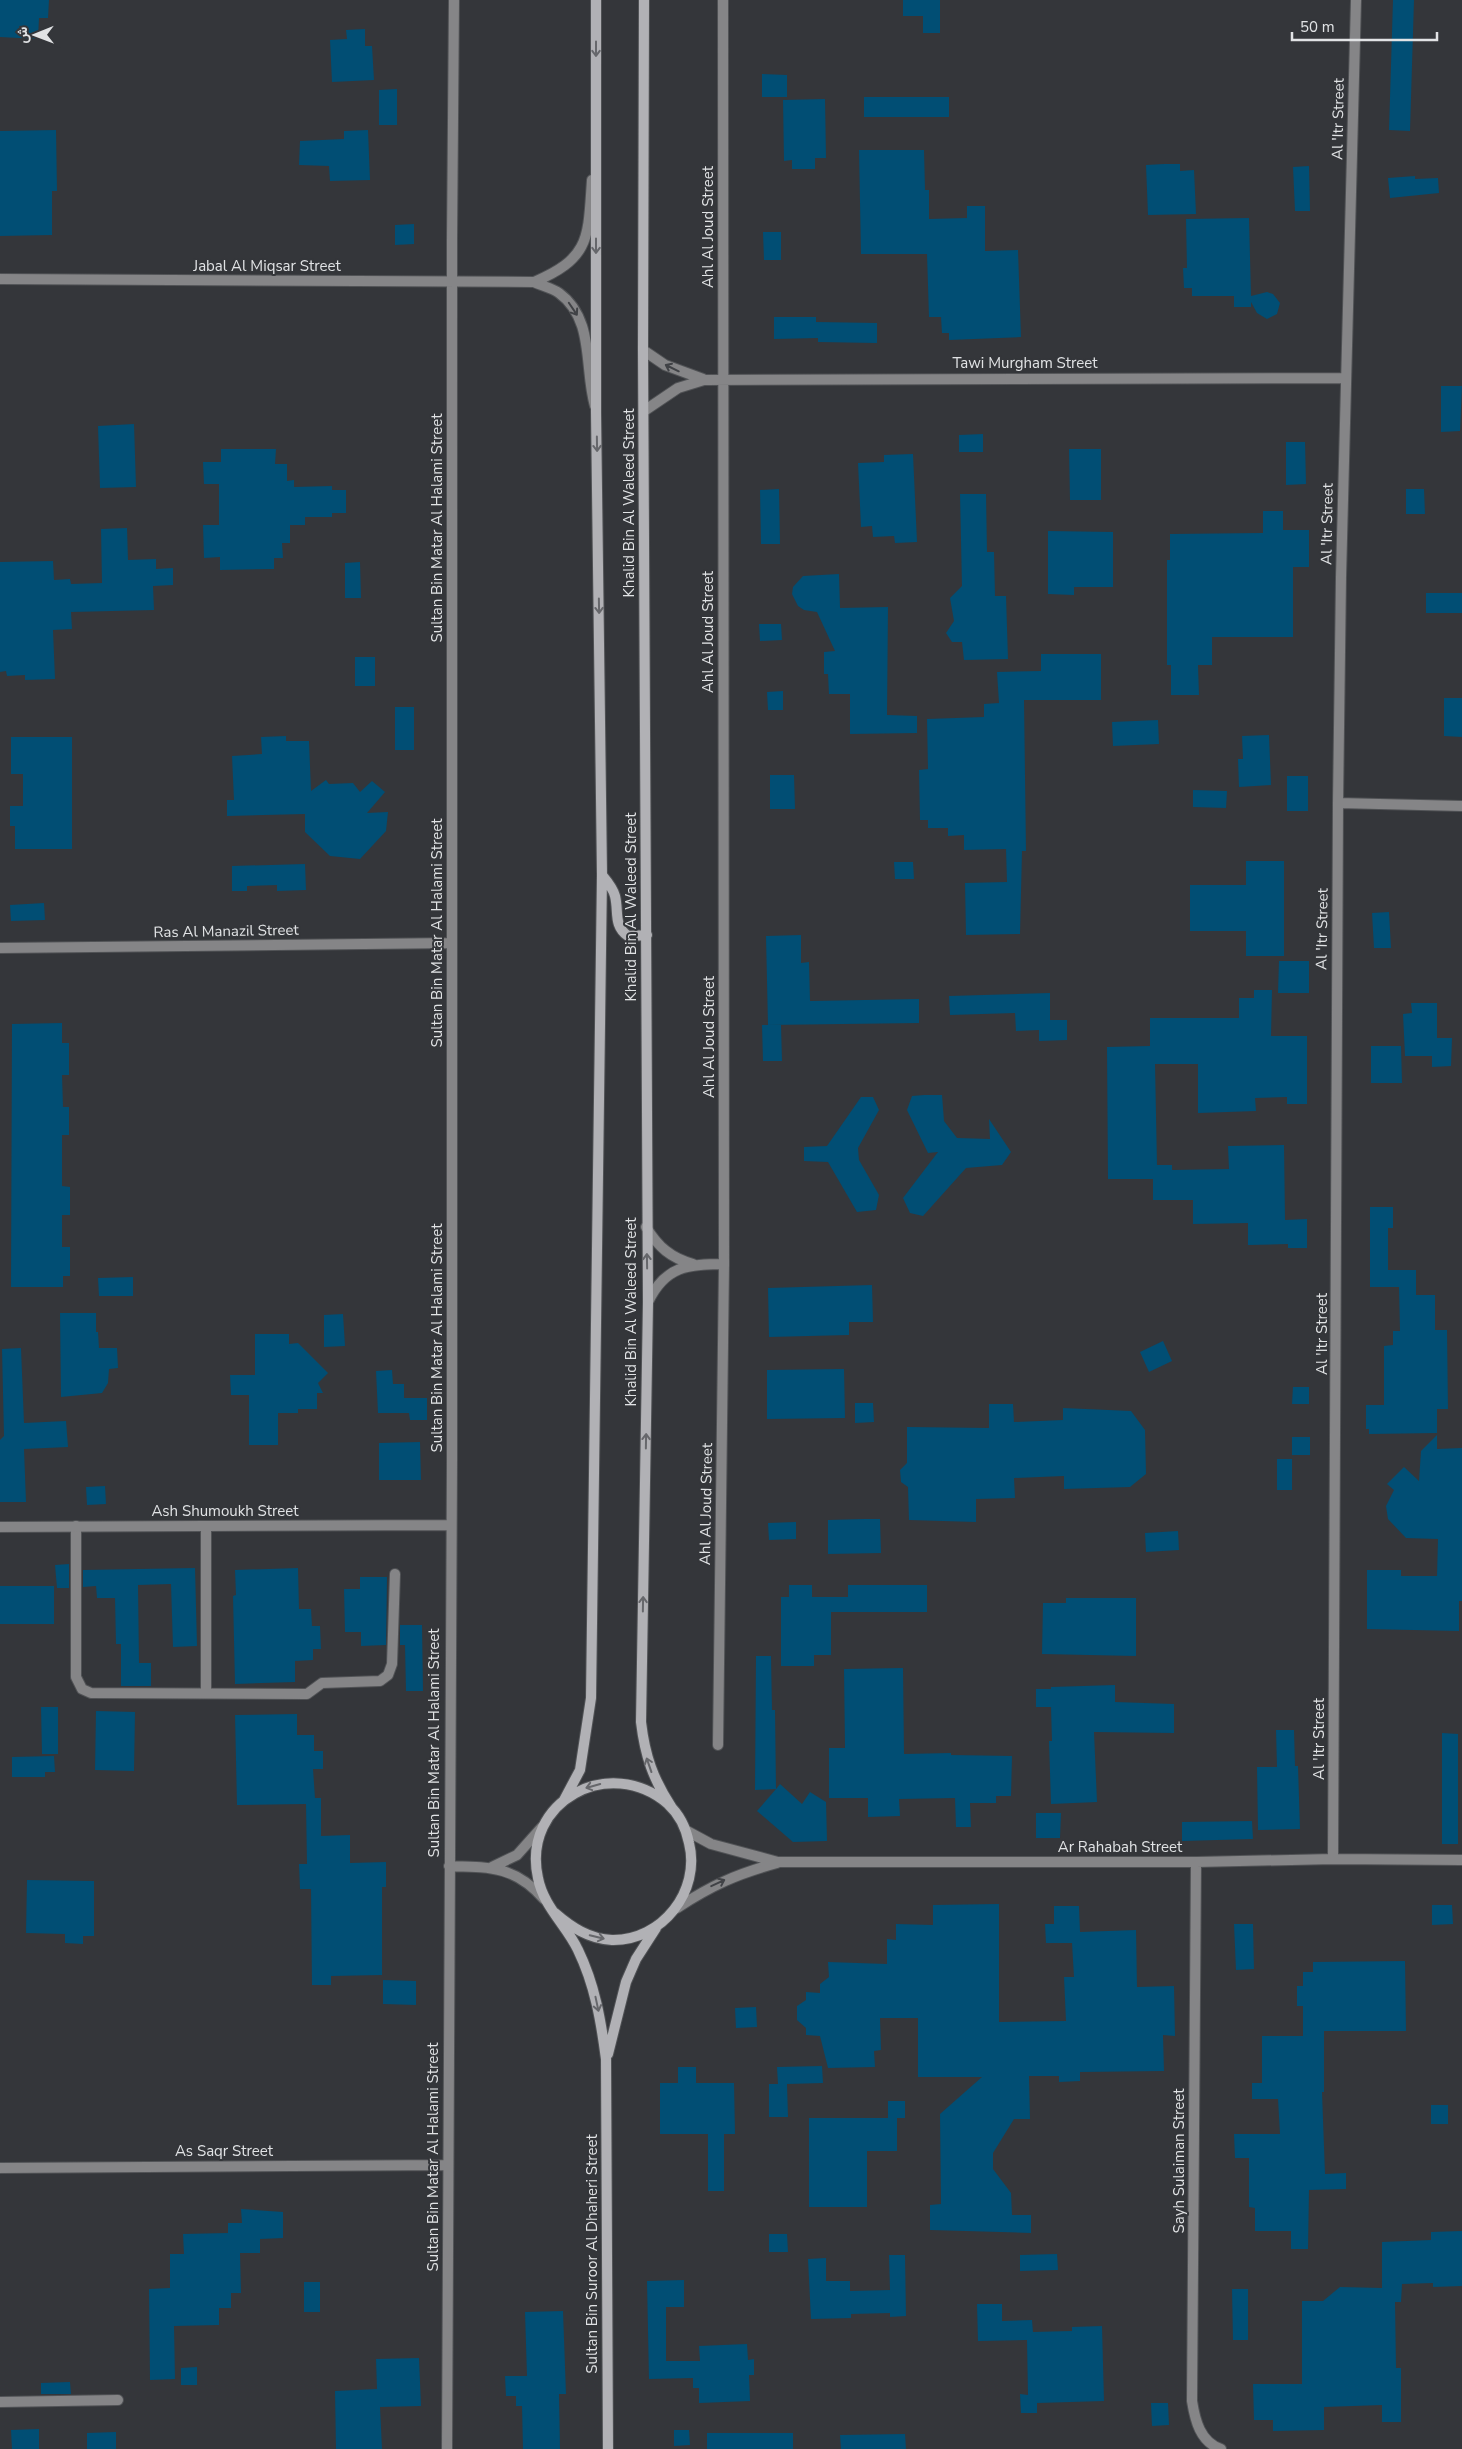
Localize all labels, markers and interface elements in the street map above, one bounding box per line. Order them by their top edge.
north arrow [10,10,60,60]
scale bar [1292,10,1437,42]
text: 50 m [1300,17,1335,37]
text: ش [13,26,32,44]
one-way arrow [591,40,601,56]
street label: Al 'Itr Street [1327,77,1349,160]
street label: Ahl Al Joud Street [698,165,718,288]
one-way arrow [591,238,601,254]
street label: Jabal Al Miqsar Street [192,256,341,276]
one-way arrow [568,302,579,316]
street label: Tawi Murgham Street [952,353,1098,373]
one-way arrow [664,363,679,373]
street label: Khalid Bin Al Waleed Street [619,408,639,598]
street label: Sultan Bin Matar Al Halami Street [427,413,447,642]
one-way arrow [592,435,602,451]
street label: Al 'Itr Street [1316,482,1338,565]
street label: Ahl Al Joud Street [698,570,718,693]
one-way arrow [594,598,604,614]
street label: Khalid Bin Al Waleed Street [621,812,641,1002]
street label: Sultan Bin Matar Al Halami Street [427,818,447,1047]
street label: Al 'Itr Street [1311,887,1333,970]
street label: Ras Al Manazil Street [153,920,299,942]
street label: Ahl Al Joud Street [699,975,719,1098]
street label: Khalid Bin Al Waleed Street [621,1217,641,1407]
street label: Sultan Bin Matar Al Halami Street [427,1223,447,1452]
one-way arrow [642,1253,652,1270]
street label: Al 'Itr Street [1312,1292,1332,1375]
one-way arrow [641,1433,650,1449]
street label: Ahl Al Joud Street [695,1442,717,1565]
street label: Ash Shumoukh Street [152,1501,299,1521]
one-way arrow [638,1596,648,1612]
street label: Sultan Bin Matar Al Halami Street [424,1628,444,1857]
street label: Al 'Itr Street [1309,1697,1329,1780]
one-way arrow [644,1758,653,1773]
one-way arrow [586,1781,602,1791]
street label: Ar Rahabah Street [1058,1837,1183,1857]
one-way arrow [710,1878,725,1887]
one-way arrow [588,1932,604,1942]
one-way arrow [593,1995,603,2011]
street label: Sultan Bin Matar Al Halami Street [423,2042,443,2271]
street label: Sayh Sulaiman Street [1169,2088,1189,2233]
street label: Sultan Bin Suroor Al Dhaheri Street [582,2134,602,2374]
street label: As Saqr Street [175,2141,274,2161]

